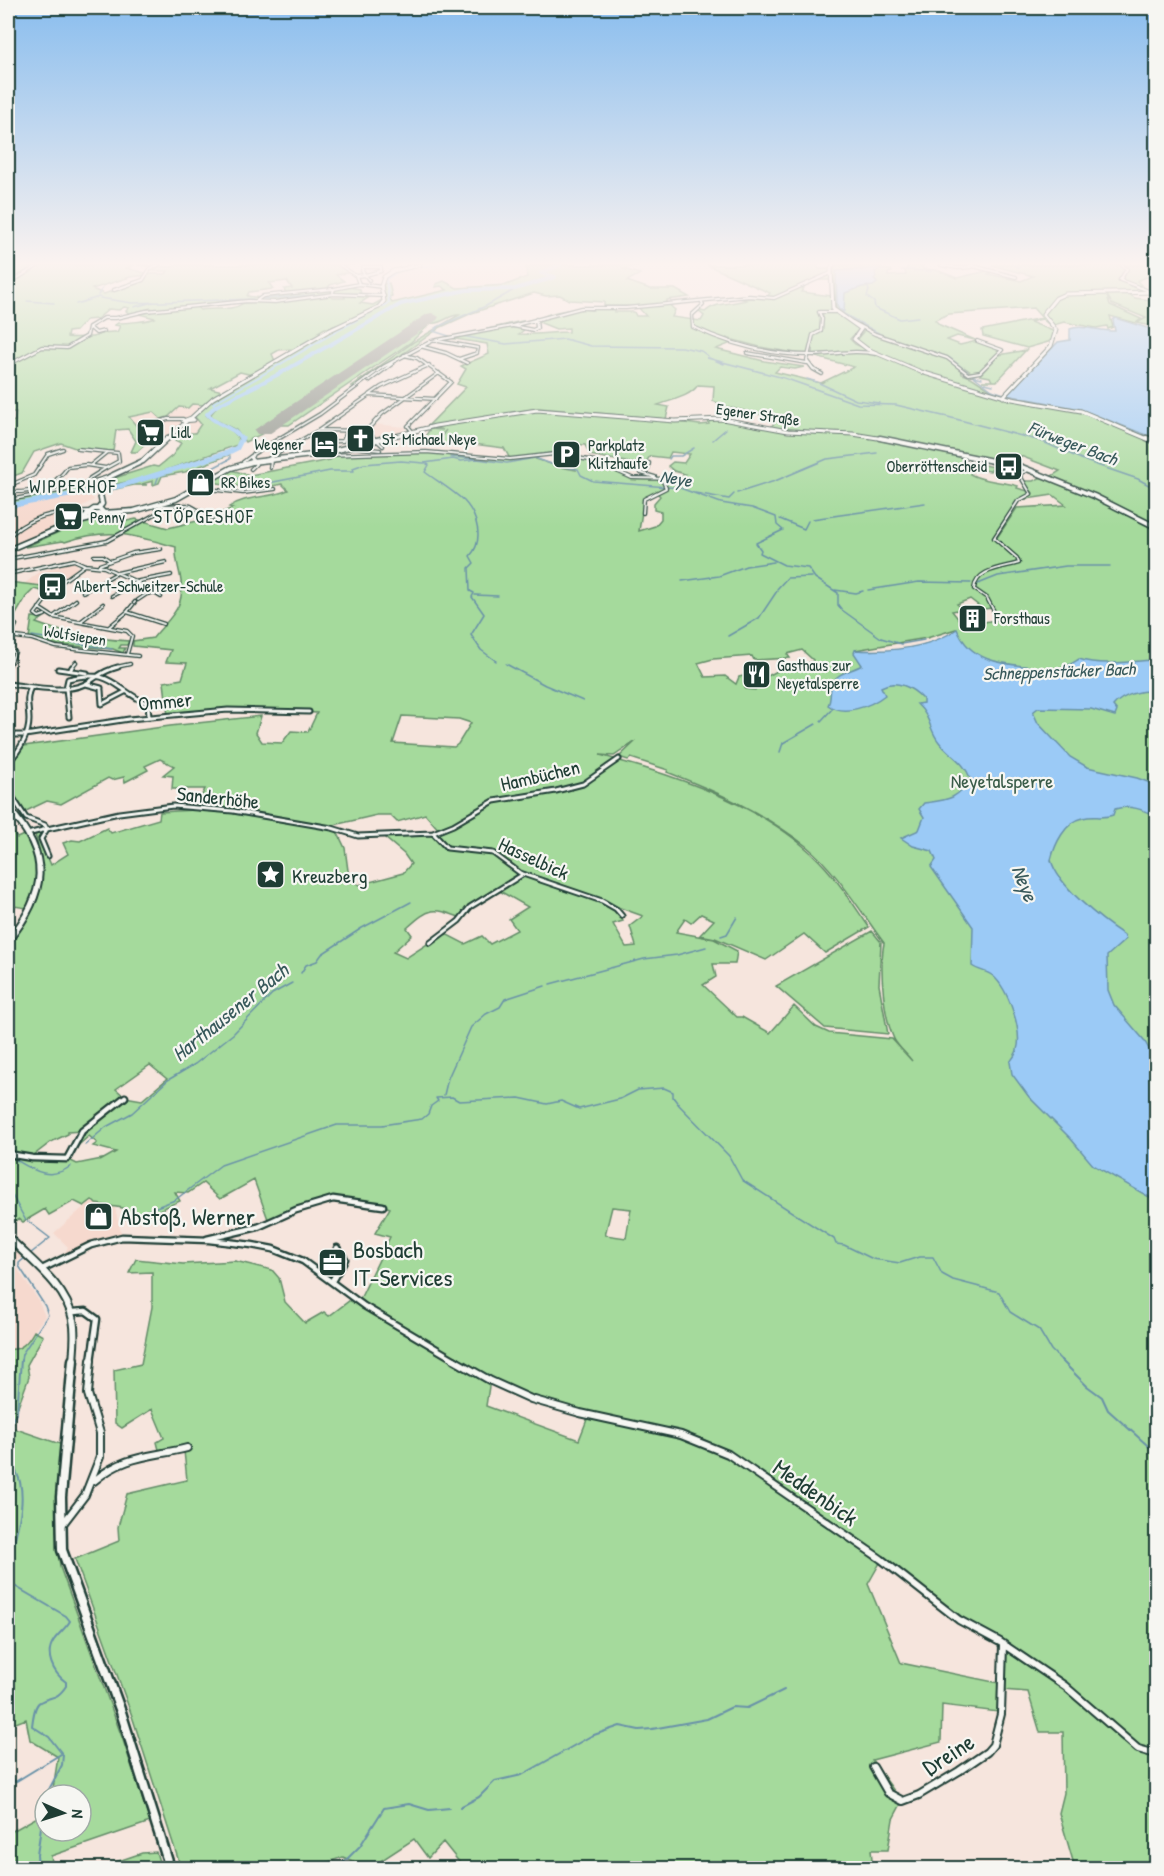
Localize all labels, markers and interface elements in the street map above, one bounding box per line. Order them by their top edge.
street label: Egener Straße [715,397,802,431]
water label: Fürweger Bach [1025,415,1122,472]
supermarket icon: Lidl [134,416,166,448]
place label: Lidl [171,421,192,443]
church icon: St. Michael Neye [345,423,377,455]
hotel icon: Wegener [309,428,341,460]
place label: St. Michael Neye [382,428,477,450]
place label: Wegener [255,433,304,455]
place label: Parkplatz Klitzhaufe [588,434,649,474]
parking icon: Parkplatz Klitzhaufe [551,438,583,470]
bus stop icon: Oberröttenscheid [992,450,1024,482]
place label: Oberröttenscheid [886,455,987,477]
water label: Neye [658,463,695,493]
shop icon: RR Bikes [184,466,216,498]
place label: RR Bikes [221,471,270,493]
district label: WIPPERHOF [29,474,117,499]
supermarket icon: Penny [53,501,85,533]
district label: STÖPGESHOF [154,504,254,529]
place label: Penny [90,506,126,528]
bus stop icon: Albert-Schweitzer-Schule [37,570,69,602]
place label: Albert-Schweitzer-Schule [74,575,224,597]
building icon: Forsthaus [957,602,989,634]
place label: Forsthaus [993,607,1050,629]
street label: Wolfsiepen [42,619,108,651]
place label: Gasthaus zur Neyetalsperre [777,654,860,694]
water label: Schneppenstäcker Bach [982,656,1137,686]
restaurant icon: Gasthaus zur Neyetalsperre [740,658,772,690]
street label: Ommer [137,685,193,717]
street label: Hambüchen [498,753,582,797]
park label: Neyetalsperre [951,767,1053,794]
street label: Sanderhöhe [176,779,260,815]
street label: Hasselbick [494,830,574,886]
place icon: Kreuzberg [255,859,287,891]
water label: Neye [1005,861,1046,907]
place label: Kreuzberg [292,862,368,889]
water label: Harthausener Bach [166,955,295,1068]
shop icon: Abstoß, Werner [83,1200,115,1232]
place label: Abstoß, Werner [120,1200,255,1232]
place label: Bosbach IT-Services [353,1233,452,1293]
office icon: Bosbach IT-Services [316,1247,348,1279]
street label: Meddenbick [767,1451,865,1533]
street label: Dreine [916,1725,981,1783]
north arrow [33,1783,93,1843]
text: N [67,1809,89,1819]

